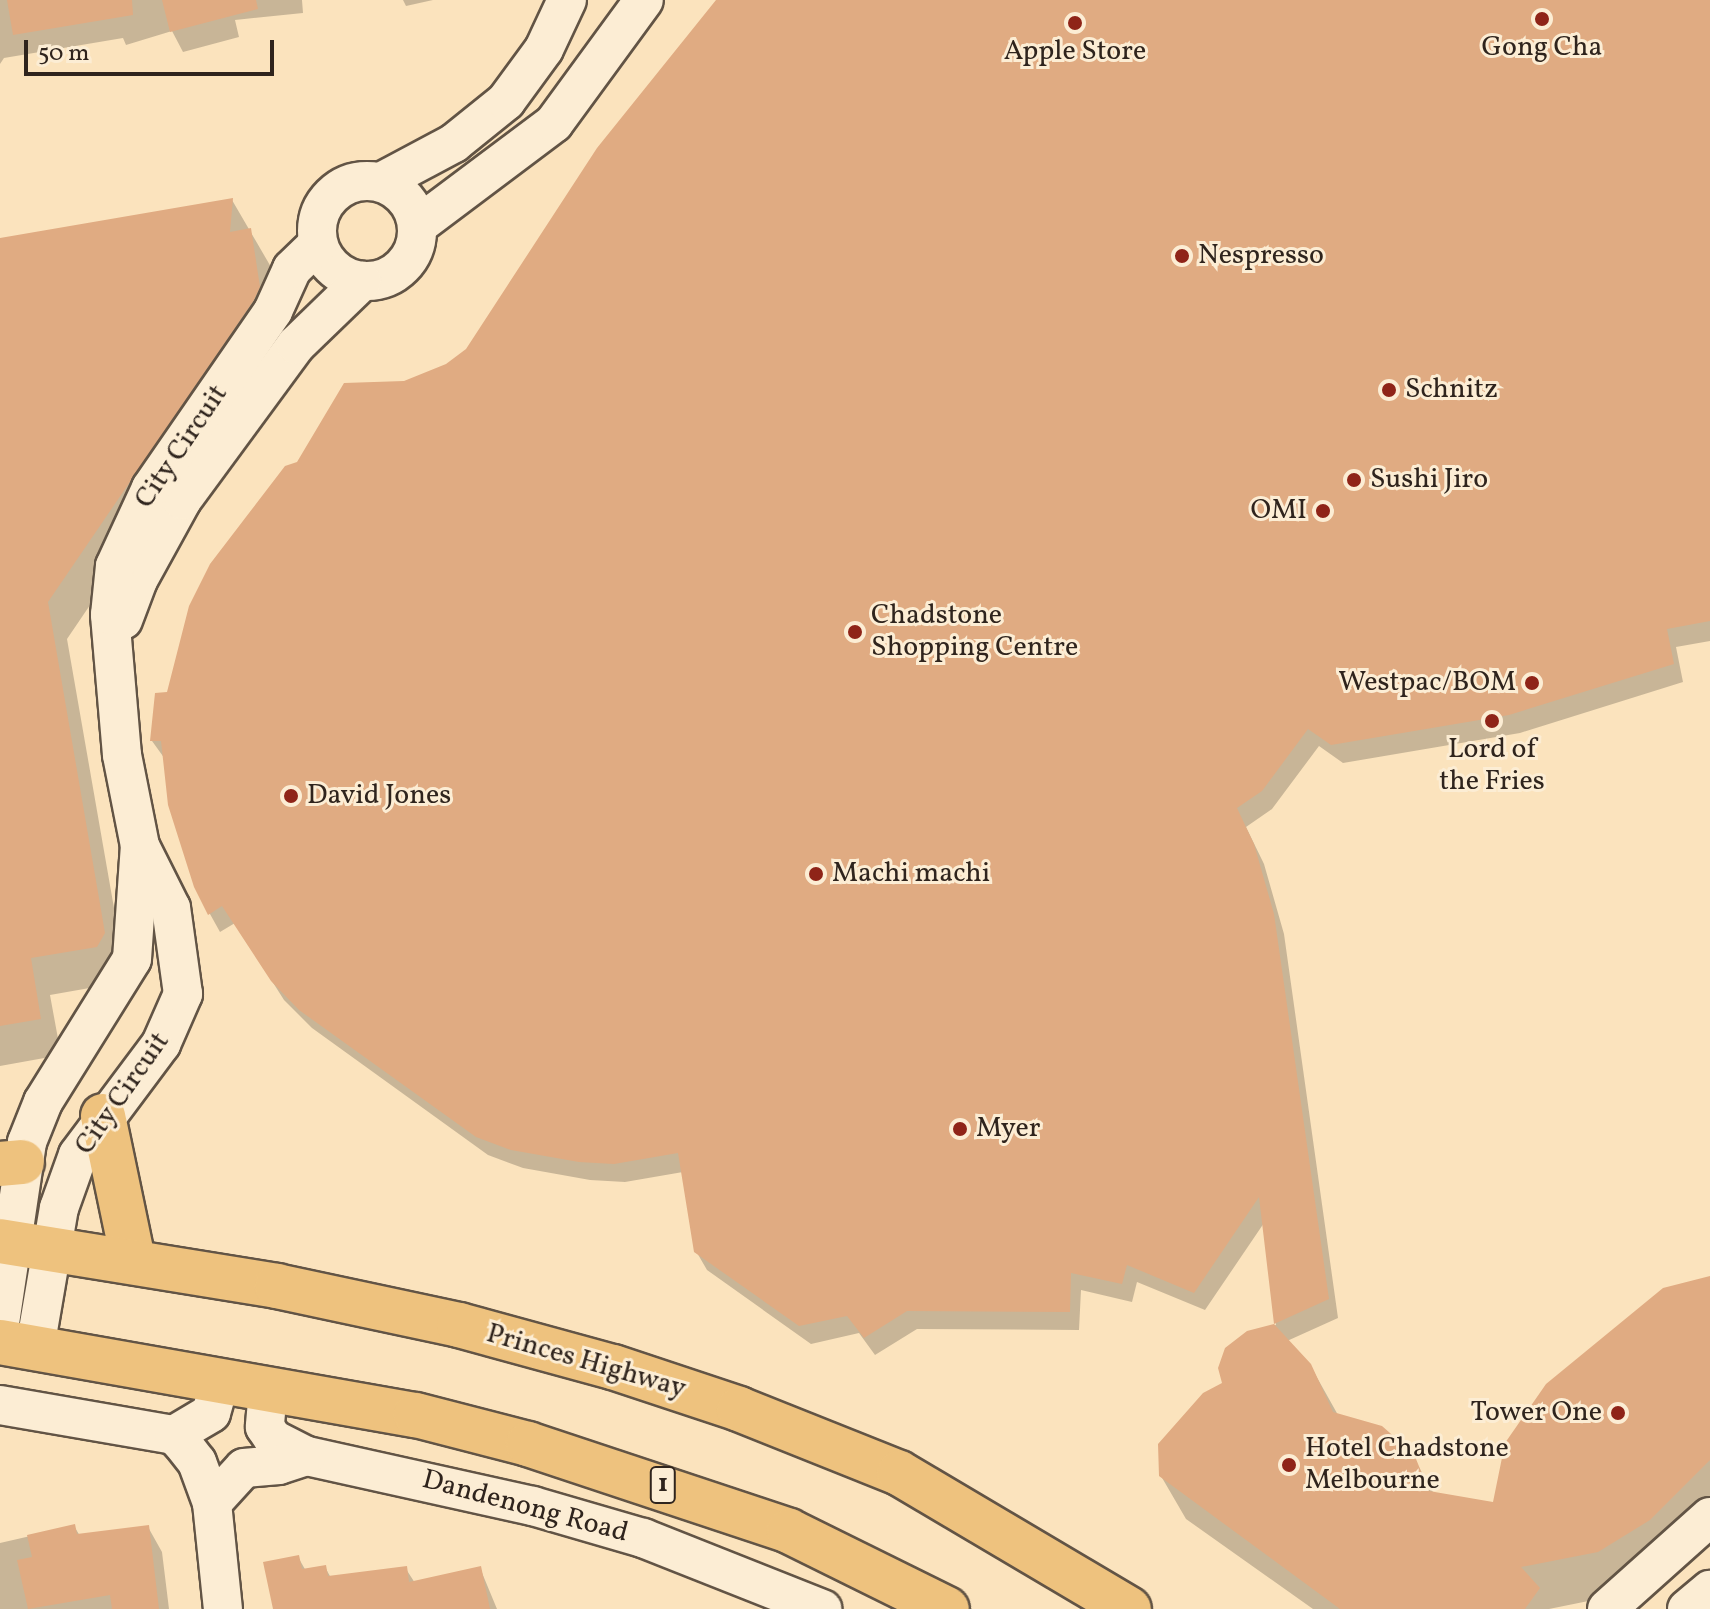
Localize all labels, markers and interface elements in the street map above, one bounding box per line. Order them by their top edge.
marker: Gong Cha [1533,10,1551,28]
marker: Apple Store [1066,14,1084,32]
scale bar [28,24,278,74]
place label: Gong Cha [1482,31,1602,65]
place label: Apple Store [1004,35,1146,69]
text: 50 m [38,37,90,71]
place label: Nespresso [1198,239,1324,273]
marker: Nespresso [1173,247,1191,265]
place label: Schnitz [1405,373,1498,407]
street label: City Circuit [128,379,236,515]
marker: Schnitz [1380,381,1398,399]
place label: Sushi Jiro [1370,463,1488,497]
marker: Sushi Jiro [1345,471,1363,489]
place label: OMI [1251,494,1307,528]
marker: OMI [1314,502,1332,520]
place label: Chadstone Shopping Centre [871,599,1078,665]
marker: Chadstone Shopping Centre [846,623,864,641]
place label: Westpac/BOM [1338,666,1516,700]
marker: Westpac/BOM [1523,674,1541,692]
marker: Lord of the Fries [1483,712,1501,730]
place label: Lord of the Fries [1439,733,1545,799]
place label: David Jones [307,779,451,813]
marker: David Jones [282,787,300,805]
place label: Machi machi [832,857,990,891]
marker: Machi machi [807,865,825,883]
street label: City Circuit [68,1026,178,1162]
place label: Myer [976,1112,1041,1146]
marker: Myer [951,1120,969,1138]
street label: Princes Highway [482,1317,690,1407]
place label: Tower One [1471,1396,1602,1430]
marker: Tower One [1609,1404,1627,1422]
place label: Hotel Chadstone Melbourne [1305,1432,1509,1498]
marker: Hotel Chadstone Melbourne [1280,1456,1298,1474]
street label: Dandenong Road [418,1463,632,1551]
road number: 1 [649,1463,677,1507]

